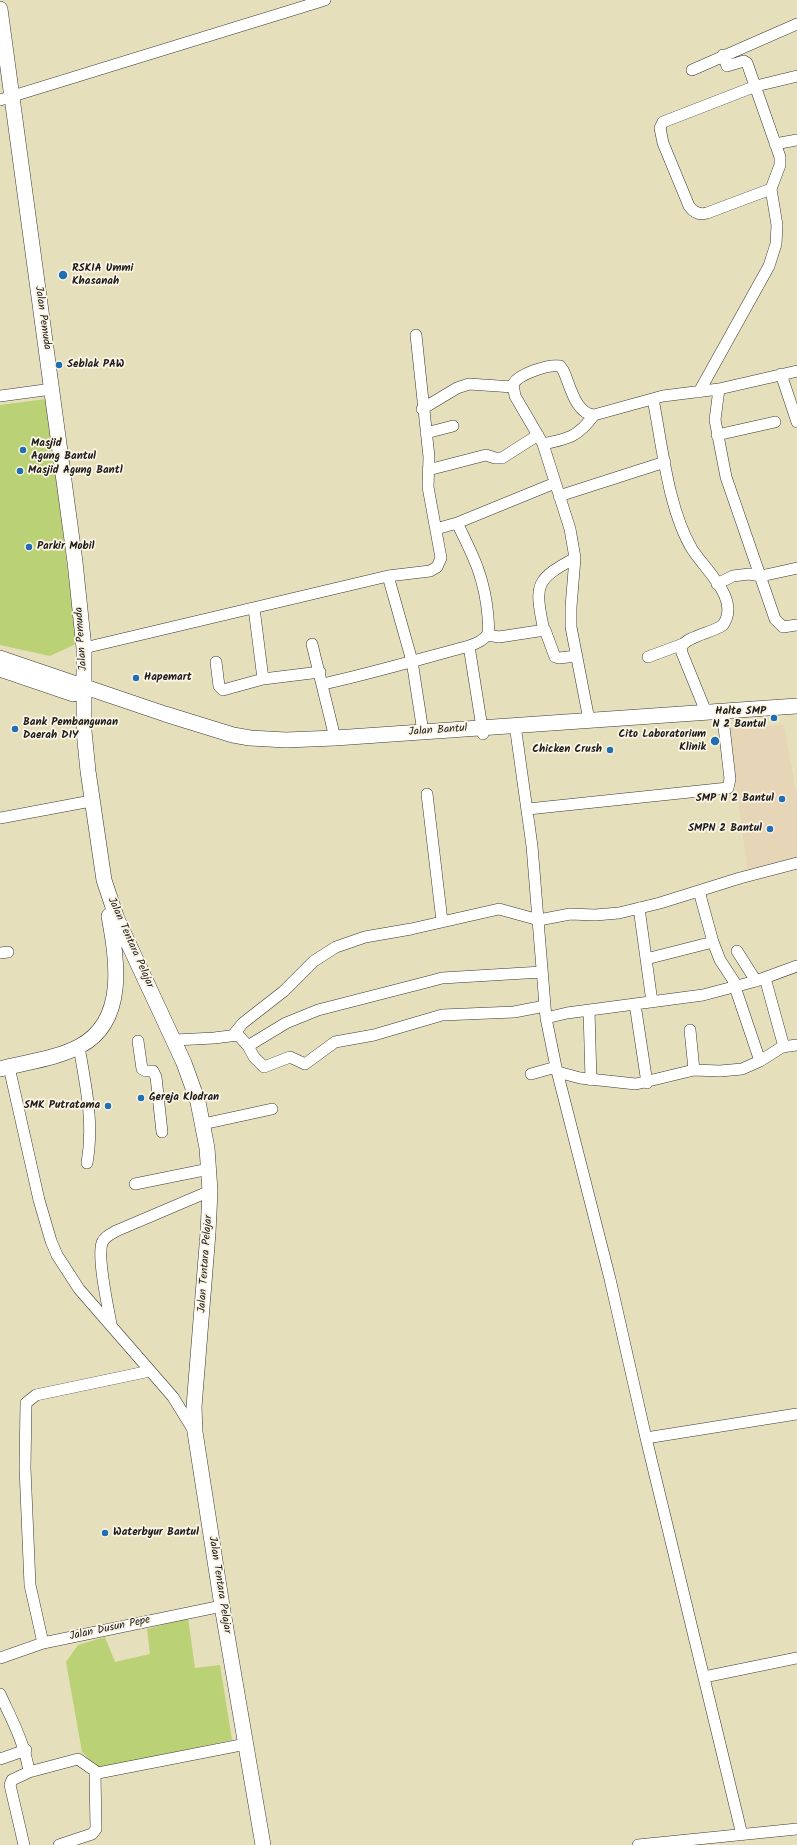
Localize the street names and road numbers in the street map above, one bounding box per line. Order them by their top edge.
street label: Jalan Pemuda [31,285,53,351]
street label: Jalan Pemuda [73,607,91,671]
street label: Jalan Bantul [408,722,468,740]
street label: Jalan Tentara Pelajar [104,895,156,991]
street label: Jalan Tentara Pelajar [196,1215,216,1313]
street label: Jalan Tentara Pelajar [205,1536,233,1634]
street label: Jalan Dusun Pepe [68,1614,152,1644]

